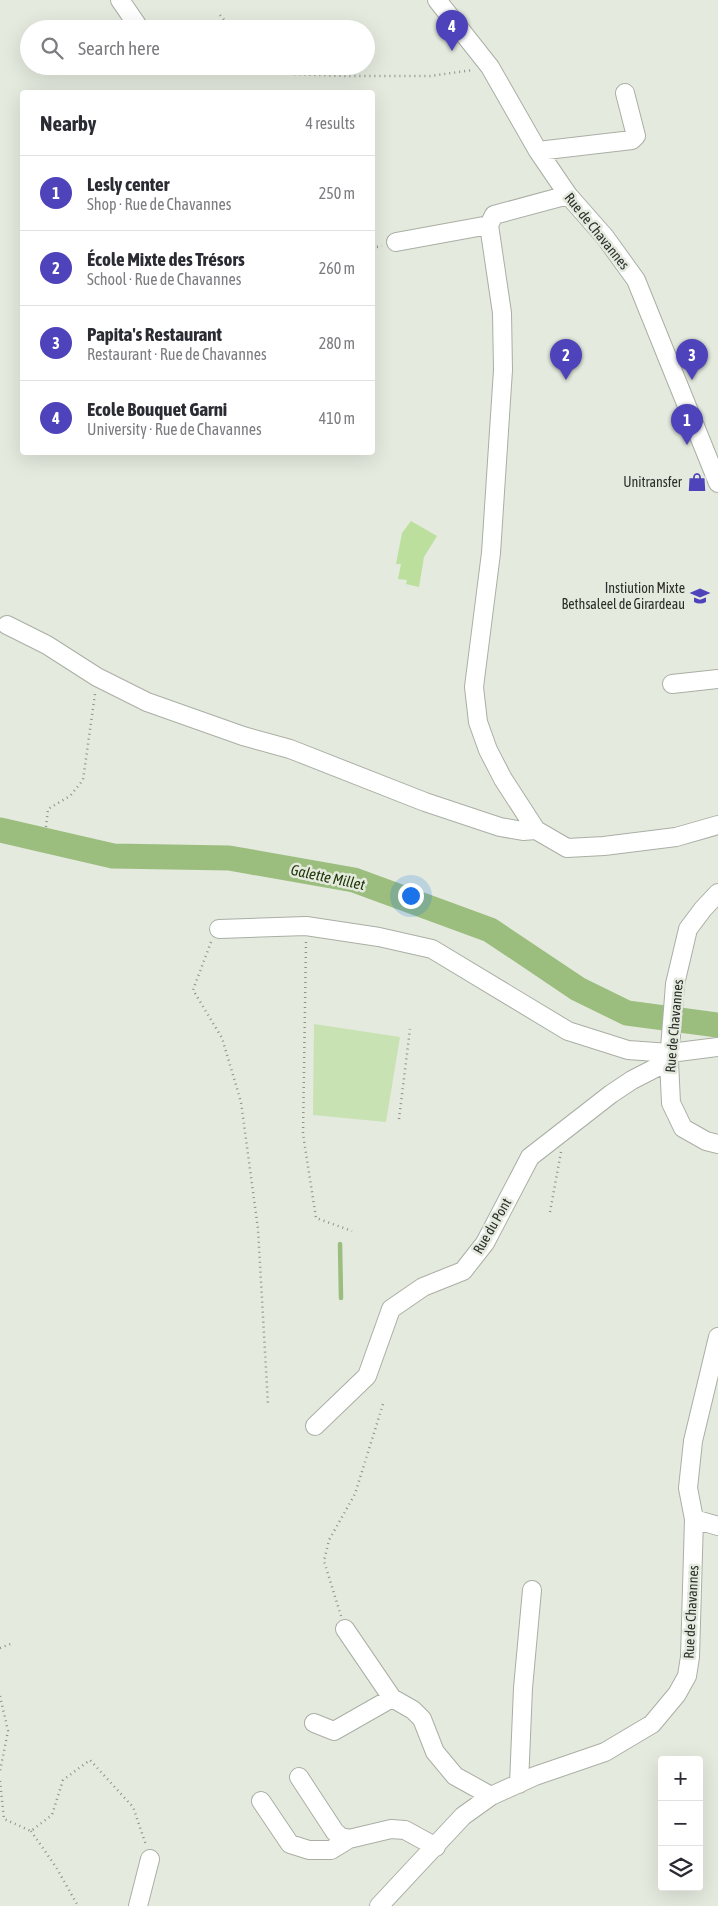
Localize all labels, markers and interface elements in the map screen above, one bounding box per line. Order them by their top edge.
pin: 4 [436,10,468,51]
search box [20,20,375,75]
icon: search [38,34,66,62]
text: Search here [78,37,160,59]
text: Nearby [40,111,96,135]
text: 4 results [305,114,355,132]
text: Lesly center [87,173,169,195]
text: 1 [52,184,60,202]
text: 250 m [319,184,355,202]
street label: Rue de Chavannes [561,190,633,272]
text: Shop · Rue de Chavannes [87,195,231,213]
text: École Mixte des Trésors [87,248,245,270]
text: 2 [52,259,60,277]
text: 260 m [319,259,355,277]
text: School · Rue de Chavannes [87,270,241,288]
text: Papita's Restaurant [87,323,222,345]
text: 3 [52,334,60,352]
text: 280 m [319,334,355,352]
pin: 2 [550,339,582,380]
pin: 3 [676,339,708,380]
text: Restaurant · Rue de Chavannes [87,345,267,363]
text: Ecole Bouquet Garni [87,398,227,420]
pin: 1 [671,404,703,445]
text: 4 [52,409,60,427]
text: 410 m [319,409,355,427]
text: University · Rue de Chavannes [87,420,262,438]
shop icon: Unitransfer [686,471,708,493]
place label: Unitransfer [623,474,683,490]
place label: Instiution Mixte Bethsaleel de Girardeau [562,580,685,612]
school or university icon: Instiution Mixte Bethsaleel de Girardeau [689,585,711,607]
water label: Galette Millet [289,861,367,893]
your location [398,883,424,909]
street label: Rue de Chavannes [662,979,686,1073]
street label: Rue du Pont [470,1195,514,1257]
street label: Rue de Chavannes [681,1565,701,1659]
map controls [658,1756,703,1891]
button: + [658,1756,703,1801]
button: − [658,1801,703,1846]
button: layers [658,1846,703,1891]

